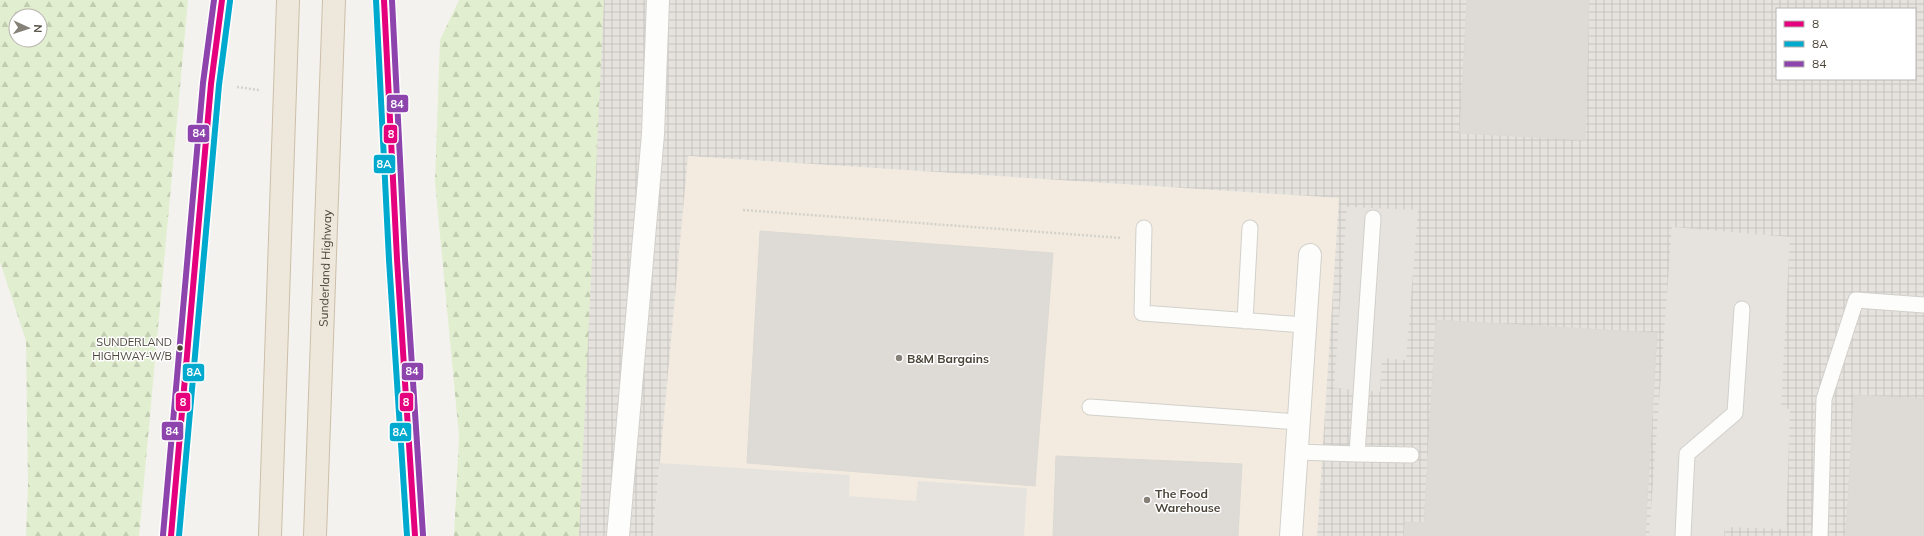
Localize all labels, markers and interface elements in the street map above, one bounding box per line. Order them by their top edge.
north arrow [8,8,48,48]
legend [1776,8,1916,80]
text: 8 [1812,16,1819,31]
text: N [31,24,45,33]
text: 8A [1812,36,1828,51]
text: 84 [1812,56,1826,71]
line badge: 84 [386,94,409,113]
text: 84 [390,97,404,111]
line badge: 84 [187,124,210,143]
line badge: 8 [383,124,398,144]
text: 84 [192,126,206,140]
text: 8 [388,127,395,141]
line badge: 8A [373,154,396,174]
text: 8A [377,157,392,171]
street label: Sunderland Highway [315,209,334,327]
place label: SUNDERLAND HIGHWAY-W/B [92,335,172,363]
marker: SUNDERLAND HIGHWAY-W/B [175,343,185,353]
place label: B&M Bargains [907,351,989,366]
marker: B&M Bargains [894,353,904,363]
line badge: 84 [401,362,424,381]
line badge: 8A [182,363,205,382]
text: 84 [405,364,419,378]
text: 8A [187,365,202,379]
line badge: 8 [175,392,191,412]
line badge: 8 [399,392,414,412]
text: 8 [180,395,187,409]
text: 8 [403,395,410,409]
line badge: 84 [161,421,184,441]
line badge: 8A [389,422,412,442]
text: 84 [165,424,179,438]
text: 8A [393,425,408,439]
place label: The Food Warehouse [1155,486,1221,515]
marker: The Food Warehouse [1142,495,1152,505]

